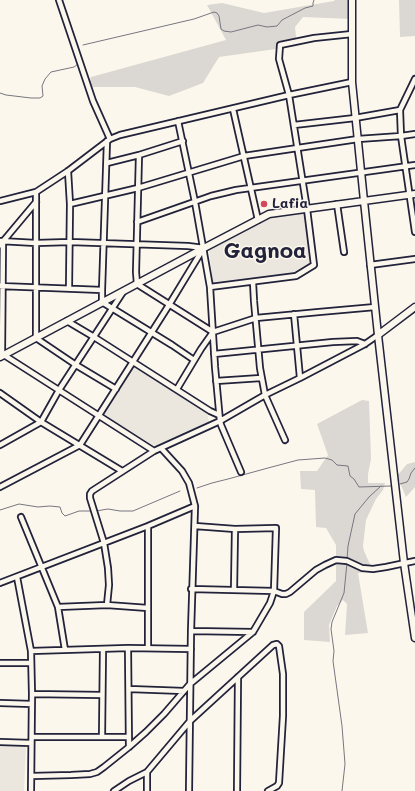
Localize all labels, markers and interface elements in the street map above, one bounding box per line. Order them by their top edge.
place label: Lafia [272,196,308,212]
marker: Lafia [259,199,269,209]
district label: Gagnoa [223,238,307,264]

